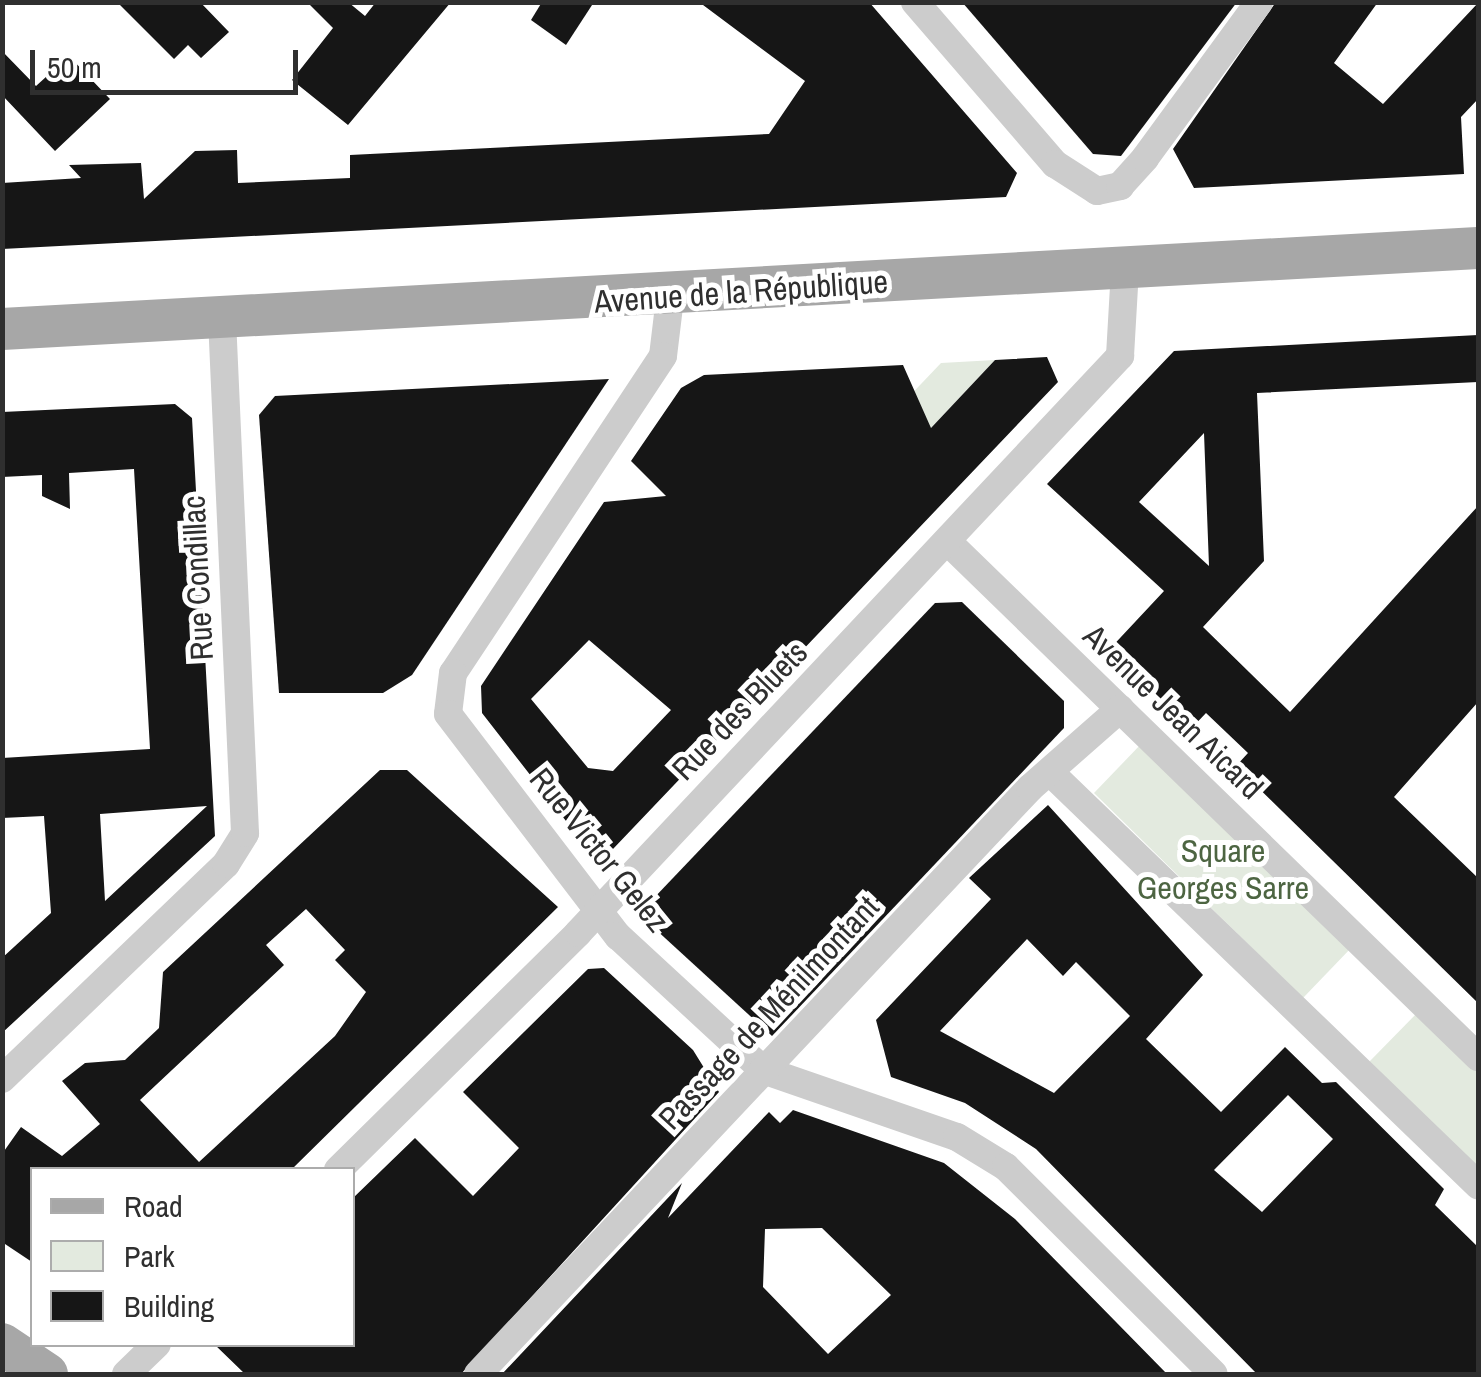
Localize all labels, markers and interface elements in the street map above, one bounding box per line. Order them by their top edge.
scale bar [35,30,302,92]
text: 50 m [47,47,102,87]
street label: Avenue de la République [593,263,889,321]
street label: Rue Condillac [175,495,221,661]
street label: Avenue Jean Aicard [1075,616,1271,808]
street label: Rue des Bluets [664,634,816,788]
street label: Rue Victor Gelez [521,760,677,940]
park label: Square Georges Sarre [1137,833,1309,908]
street label: Passage de Ménilmontant [651,888,887,1138]
legend [30,1167,355,1347]
text: Road [124,1186,183,1226]
text: Park [124,1236,175,1276]
text: Building [124,1286,214,1326]

